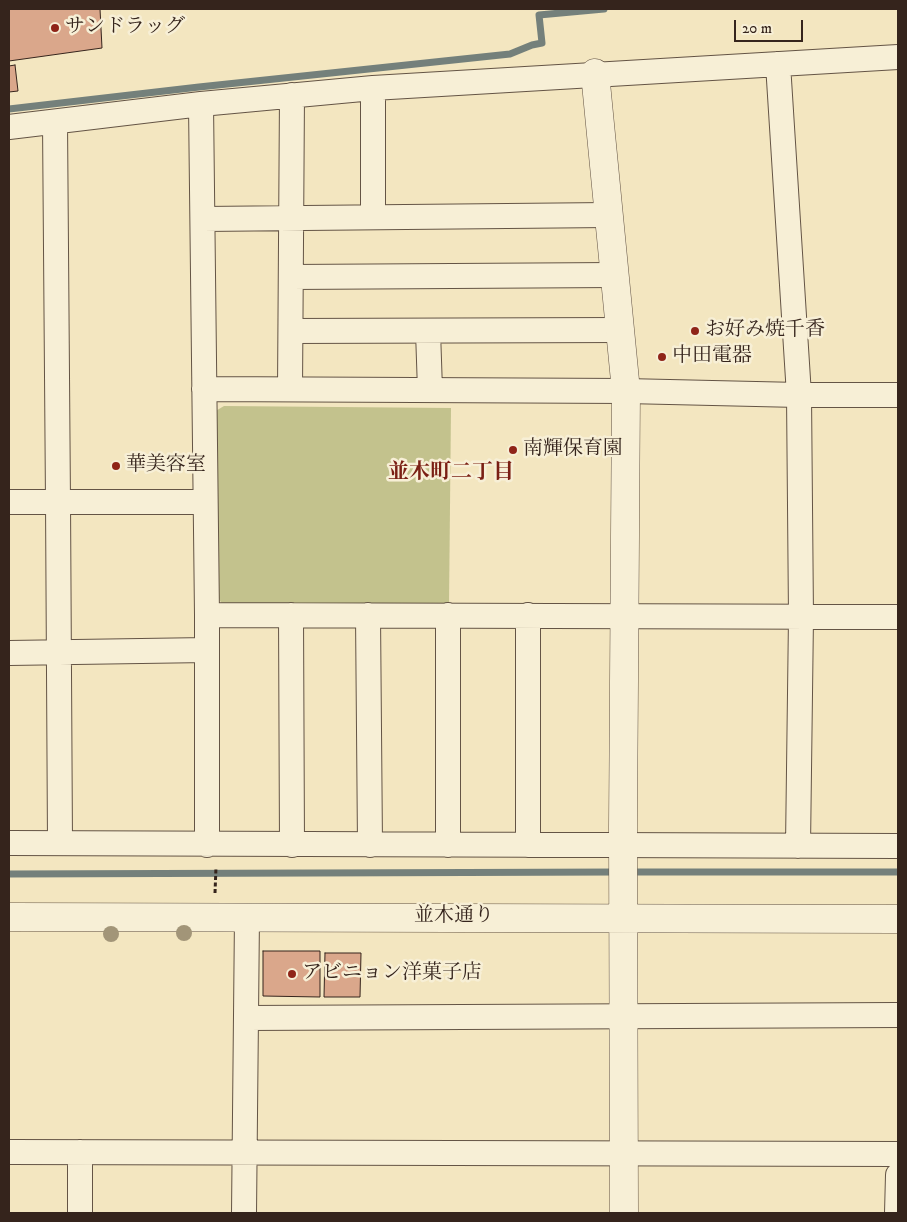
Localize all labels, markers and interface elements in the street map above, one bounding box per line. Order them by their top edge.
scale bar [737,10,806,42]
place label: サンドラッグ [65,16,185,40]
text: 20 m [742,19,772,38]
marker: サンドラッグ [49,22,61,34]
place label: お好み焼千香 [705,319,825,343]
marker: お好み焼千香 [689,325,701,337]
place label: 中田電器 [672,345,752,369]
marker: 中田電器 [656,351,668,363]
place label: 南輝保育園 [523,438,623,462]
marker: 南輝保育園 [507,444,519,456]
place label: 華美容室 [126,454,206,478]
marker: 華美容室 [110,460,122,472]
district label: 並木町二丁目 [388,461,514,487]
street label: 並木通り [414,905,494,929]
place label: アビニョン洋菓子店 [302,962,482,986]
marker: アビニョン洋菓子店 [286,968,298,980]

